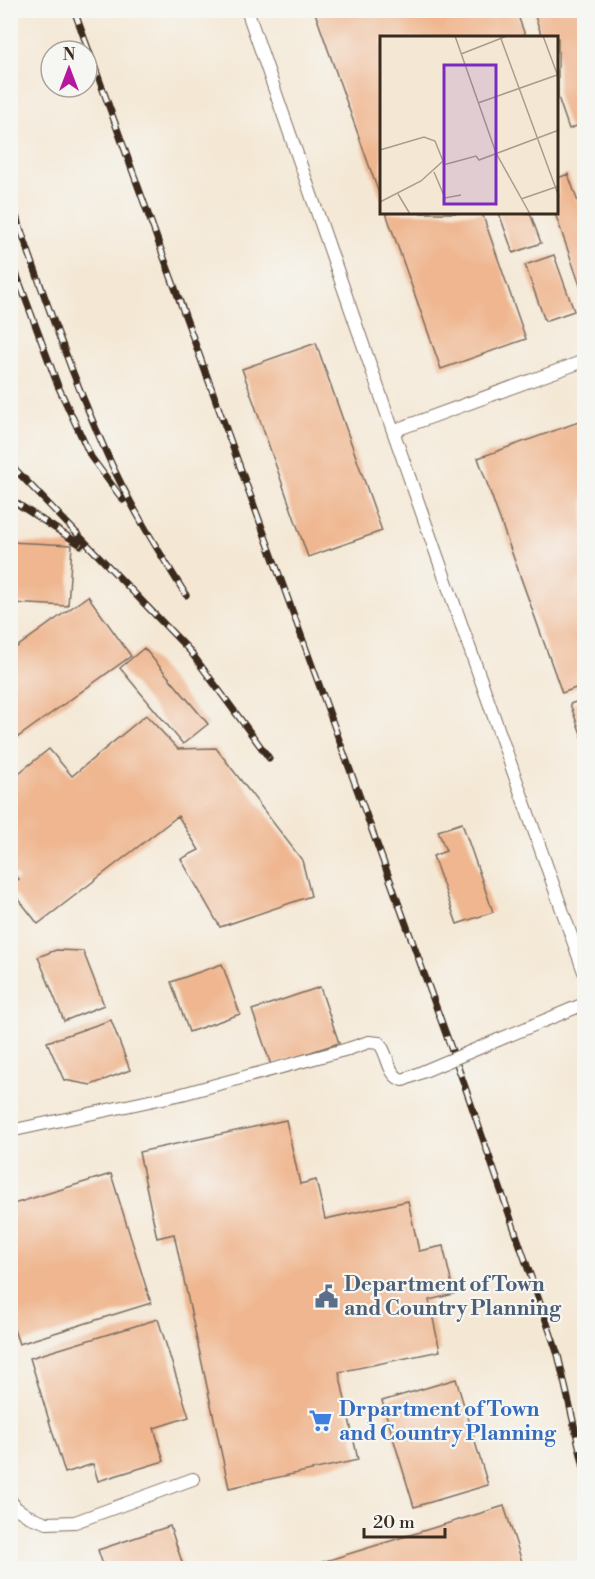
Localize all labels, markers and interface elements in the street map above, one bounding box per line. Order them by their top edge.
inset map [380,36,559,214]
north arrow [39,39,99,99]
text: N [63,45,76,65]
place label: Department of Town and Country Planning [344,1272,562,1322]
public building icon: Department of Town and Country Planning [313,1283,339,1309]
place label: Drpartment of Town and Country Planning [339,1397,557,1447]
supermarket icon: Drpartment of Town and Country Planning [308,1408,334,1434]
scale bar [364,1501,445,1539]
text: 20 m [373,1511,415,1534]

